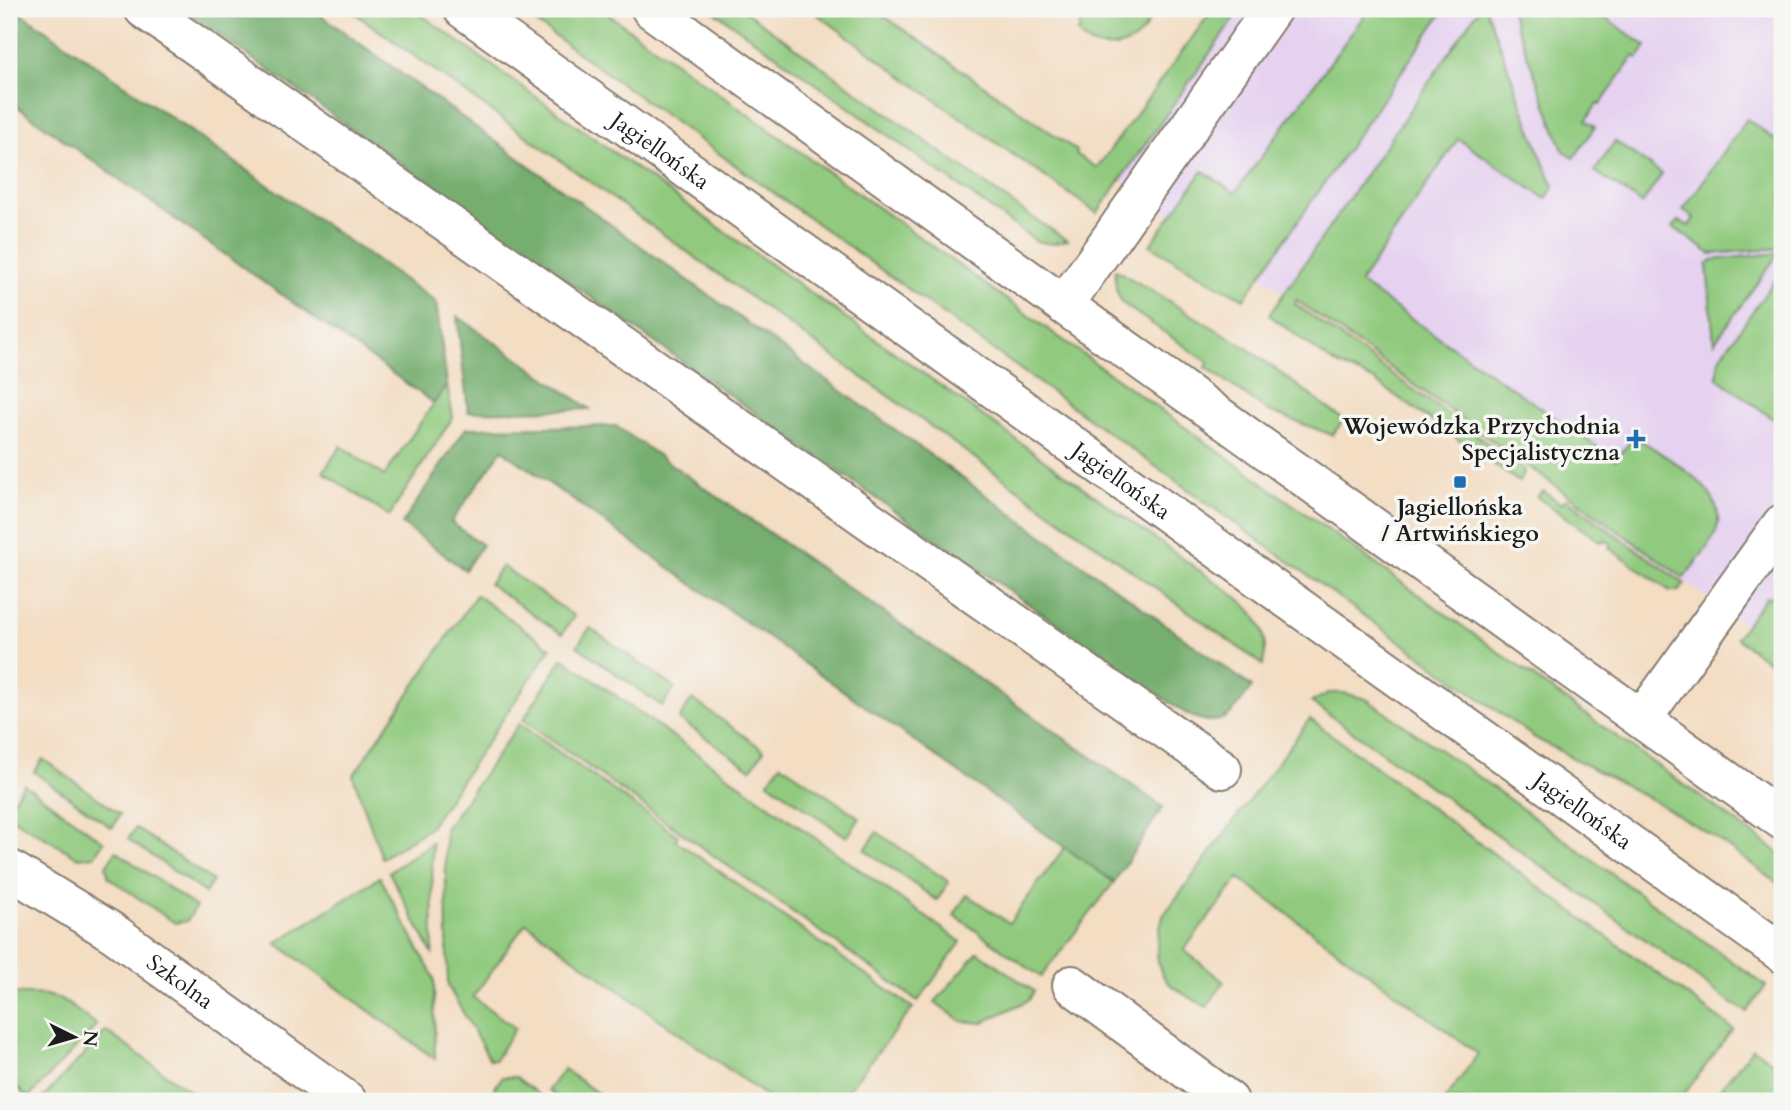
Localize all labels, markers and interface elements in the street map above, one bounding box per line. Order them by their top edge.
street label: Jagiellońska [602,103,716,197]
place label: Wojewódzka Przychodnia Specjalistyczna [1342,411,1621,468]
marker: Wojewódzka Przychodnia Specjalistyczna [1626,429,1646,449]
street label: Jagiellońska [1063,433,1177,527]
marker: Jagiellońska / Artwińskiego [1452,474,1468,490]
place label: Jagiellońska / Artwińskiego [1381,492,1539,549]
street label: Jagiellońska [1524,763,1638,857]
street label: Szkolna [140,947,220,1016]
north arrow [38,1002,108,1072]
text: N [76,1029,104,1048]

